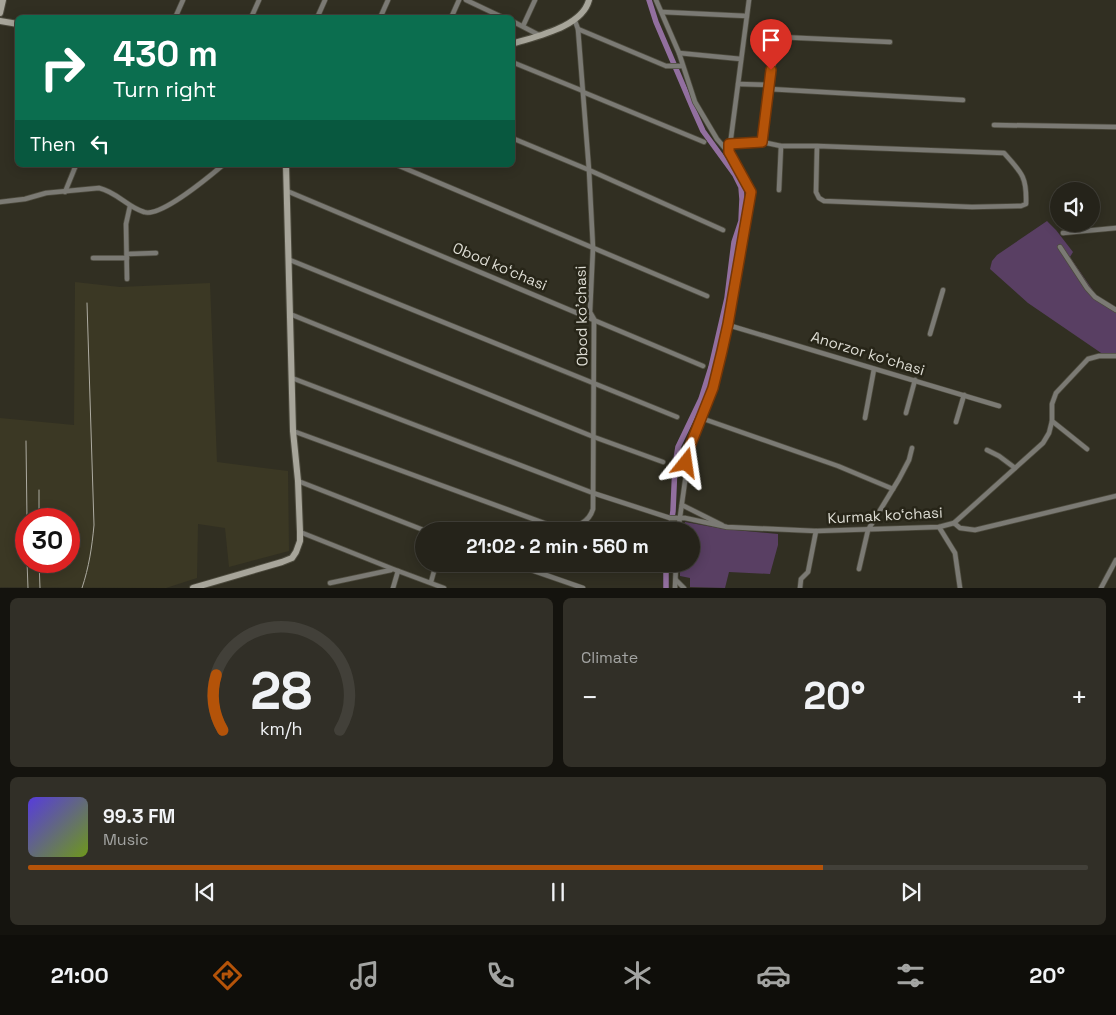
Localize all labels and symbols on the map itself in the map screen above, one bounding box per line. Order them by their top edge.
pin [750,19,792,70]
street label: Obod koʻchasi [450,238,550,294]
street label: Obod ko'chasi [571,266,591,366]
street label: Anorzor koʻchasi [809,327,927,379]
position arrow [659,436,711,488]
street label: Kurmak koʻchasi [827,502,943,528]
speed limit sign: 30 [15,508,80,573]

